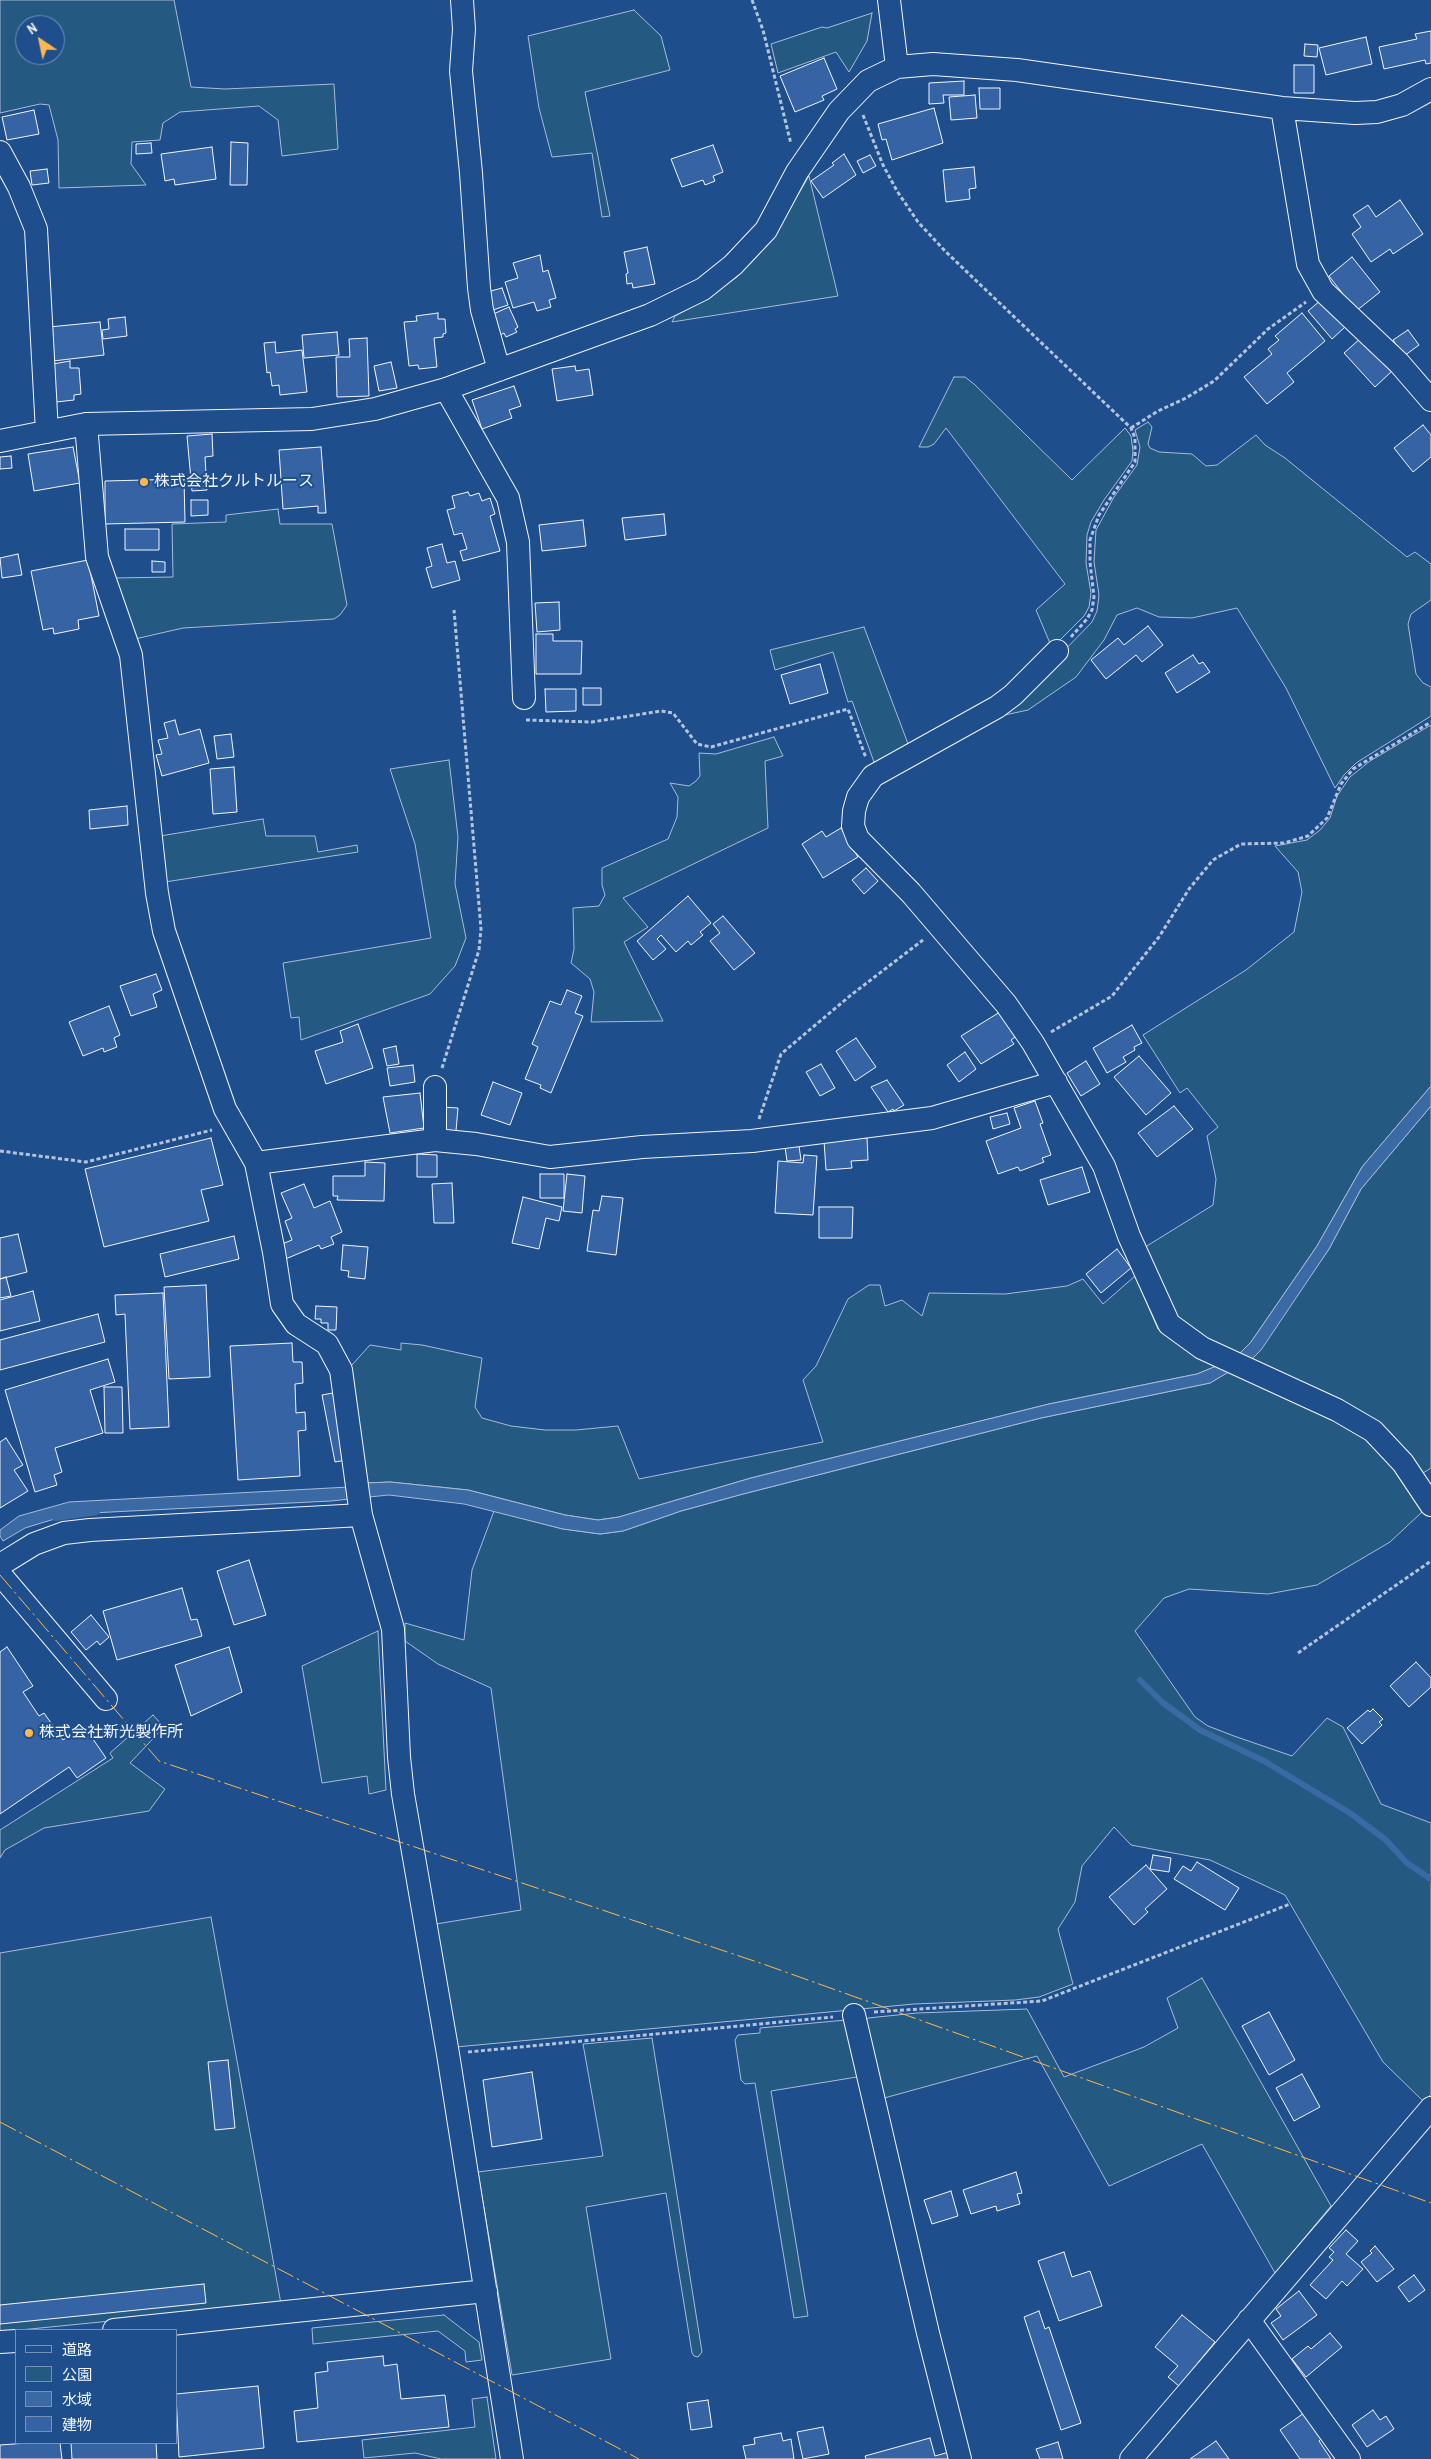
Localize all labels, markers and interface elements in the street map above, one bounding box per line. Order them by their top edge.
north arrow [15,15,65,65]
text: N [24,19,41,38]
place label: 株式会社クルトルース [154,472,314,492]
marker: 株式会社クルトルース [138,476,150,488]
place label: 株式会社新光製作所 [39,1723,183,1743]
marker: 株式会社新光製作所 [23,1727,35,1739]
legend [15,2329,178,2444]
text: 道路 [62,2339,92,2360]
text: 公園 [62,2364,92,2385]
text: 水域 [62,2389,92,2410]
text: 建物 [62,2414,92,2435]

